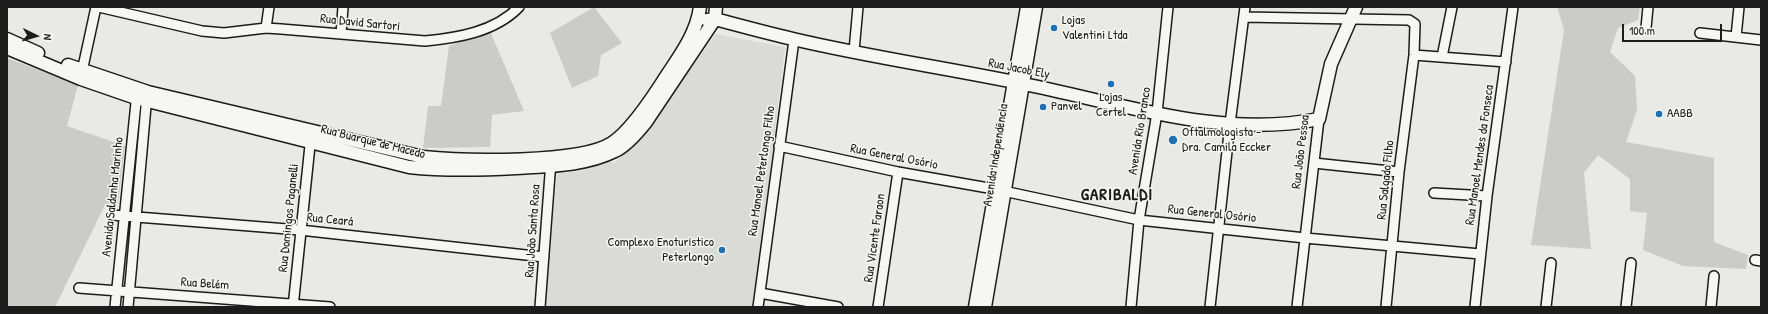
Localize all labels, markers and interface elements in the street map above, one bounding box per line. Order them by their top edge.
street label: Rua David Sartori [319,11,401,35]
place label: Lojas Valentini Ltda [1062,13,1128,44]
north arrow [16,16,56,56]
scale bar [1624,16,1724,42]
text: 100 m [1629,22,1655,39]
marker: Lojas Valentini Ltda [1049,23,1059,33]
text: N [41,34,55,41]
street label: Rua Jacob Ely [987,55,1051,83]
marker: Lojas Certel [1106,79,1116,89]
street label: Rua Manoel Mendes da Fonseca [1462,84,1498,226]
street label: Avenida Rio Branco [1125,86,1155,176]
place label: Lojas Certel [1096,90,1126,121]
place label: Panvel [1051,99,1082,115]
marker: Panvel [1038,102,1048,112]
street label: Avenida Independência [980,103,1012,207]
street label: Rua Manoel Peterlongo Filho [745,105,779,237]
place label: AABB [1667,106,1693,122]
marker: AABB [1654,109,1664,119]
street label: Rua João Pessoa [1289,114,1313,190]
street label: Rua Buarque de Macedo [319,121,427,163]
place label: Oftalmologista - Dra. Camila Eccker [1182,125,1271,156]
marker: Oftalmologista - Dra. Camila Eccker [1167,134,1179,146]
street label: Avenida Saldanha Marinho [99,136,127,258]
street label: Rua Salgado Filho [1374,139,1398,221]
street label: Rua General Osório [849,141,939,173]
street label: Rua Domingos Paganelli [276,163,302,273]
street label: Rua João Santa Rosa [522,184,544,278]
district label: GARIBALDI [1081,185,1153,205]
street label: Rua Vicente Faraon [861,193,889,283]
street label: Rua General Osório [1167,202,1257,226]
street label: Rua Ceará [306,210,354,230]
place label: Complexo Enoturístico Peterlongo [607,235,714,266]
marker: Complexo Enoturístico Peterlongo [717,245,727,255]
street label: Rua Belém [180,275,230,293]

